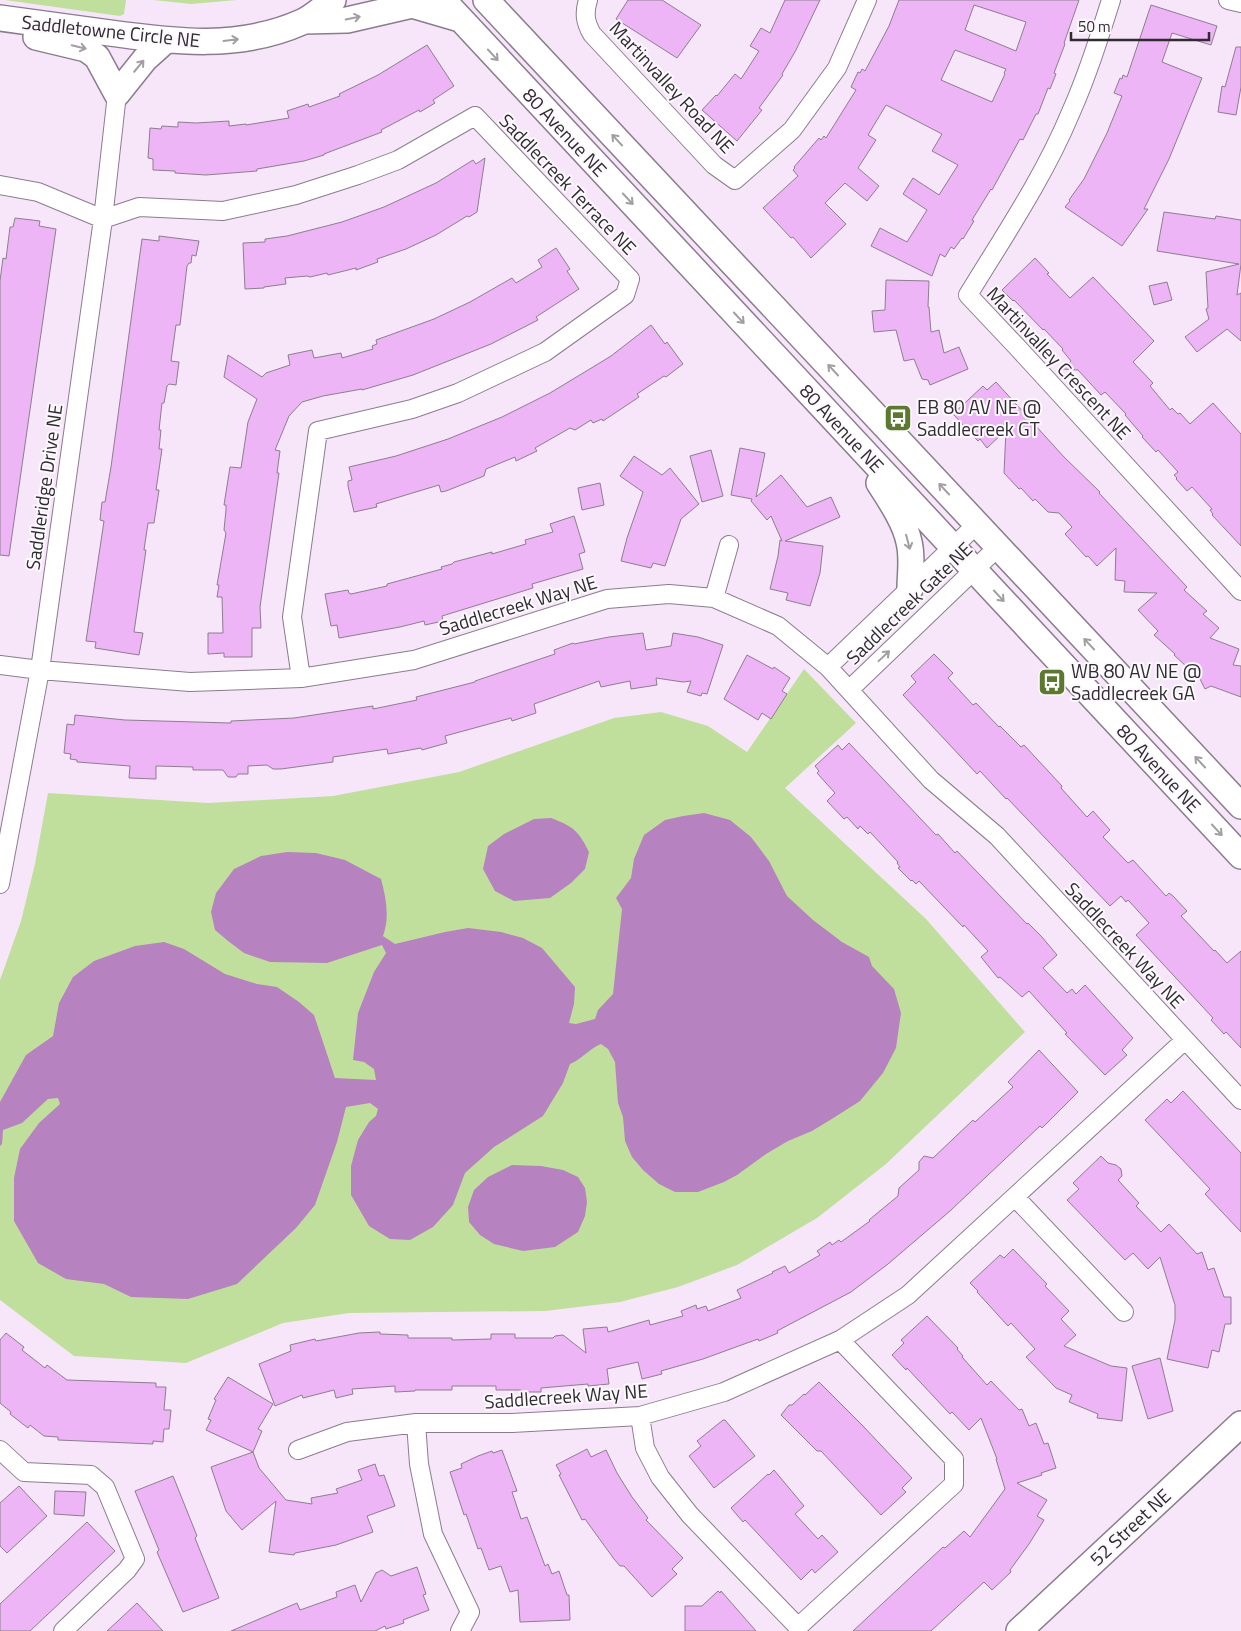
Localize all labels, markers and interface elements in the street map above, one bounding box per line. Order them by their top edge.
street label: Saddletowne Circle NE [20,7,202,54]
scale bar [1071,10,1208,42]
one-way arrow [344,13,360,22]
street label: Martinvalley Road NE [603,14,742,159]
text: 50 m [1078,15,1111,38]
one-way arrow [222,35,238,45]
one-way arrow [70,43,86,53]
one-way arrow [487,49,499,61]
one-way arrow [134,60,145,73]
street label: 80 Avenue NE [516,81,614,183]
street label: Saddlecreek Terrace NE [493,106,644,261]
one-way arrow [611,133,623,146]
one-way arrow [622,193,634,205]
street label: Martinvalley Crescent NE [980,280,1138,446]
one-way arrow [733,311,745,324]
one-way arrow [827,364,839,377]
street label: 80 Avenue NE [793,377,891,479]
place label: EB 80 AV NE @ Saddlecreek GT [917,392,1041,443]
street label: Saddleridge Drive NE [18,402,70,572]
bus stop icon: EB 80 AV NE @ Saddlecreek GT [883,403,913,433]
one-way arrow [938,482,950,495]
one-way arrow [904,533,913,549]
street label: Saddlecreek Gate NE [839,535,978,671]
street label: Saddlecreek Way NE [435,567,600,642]
one-way arrow [993,589,1005,602]
one-way arrow [1083,637,1095,650]
one-way arrow [878,650,891,662]
place label: WB 80 AV NE @ Saddlecreek GA [1071,656,1201,707]
bus stop icon: WB 80 AV NE @ Saddlecreek GA [1037,667,1067,697]
street label: 80 Avenue NE [1110,717,1208,819]
one-way arrow [1194,755,1206,768]
one-way arrow [1211,824,1223,836]
street label: Saddlecreek Way NE [1059,875,1192,1014]
street label: Saddlecreek Way NE [483,1375,649,1416]
street label: 52 Street NE [1082,1481,1177,1572]

